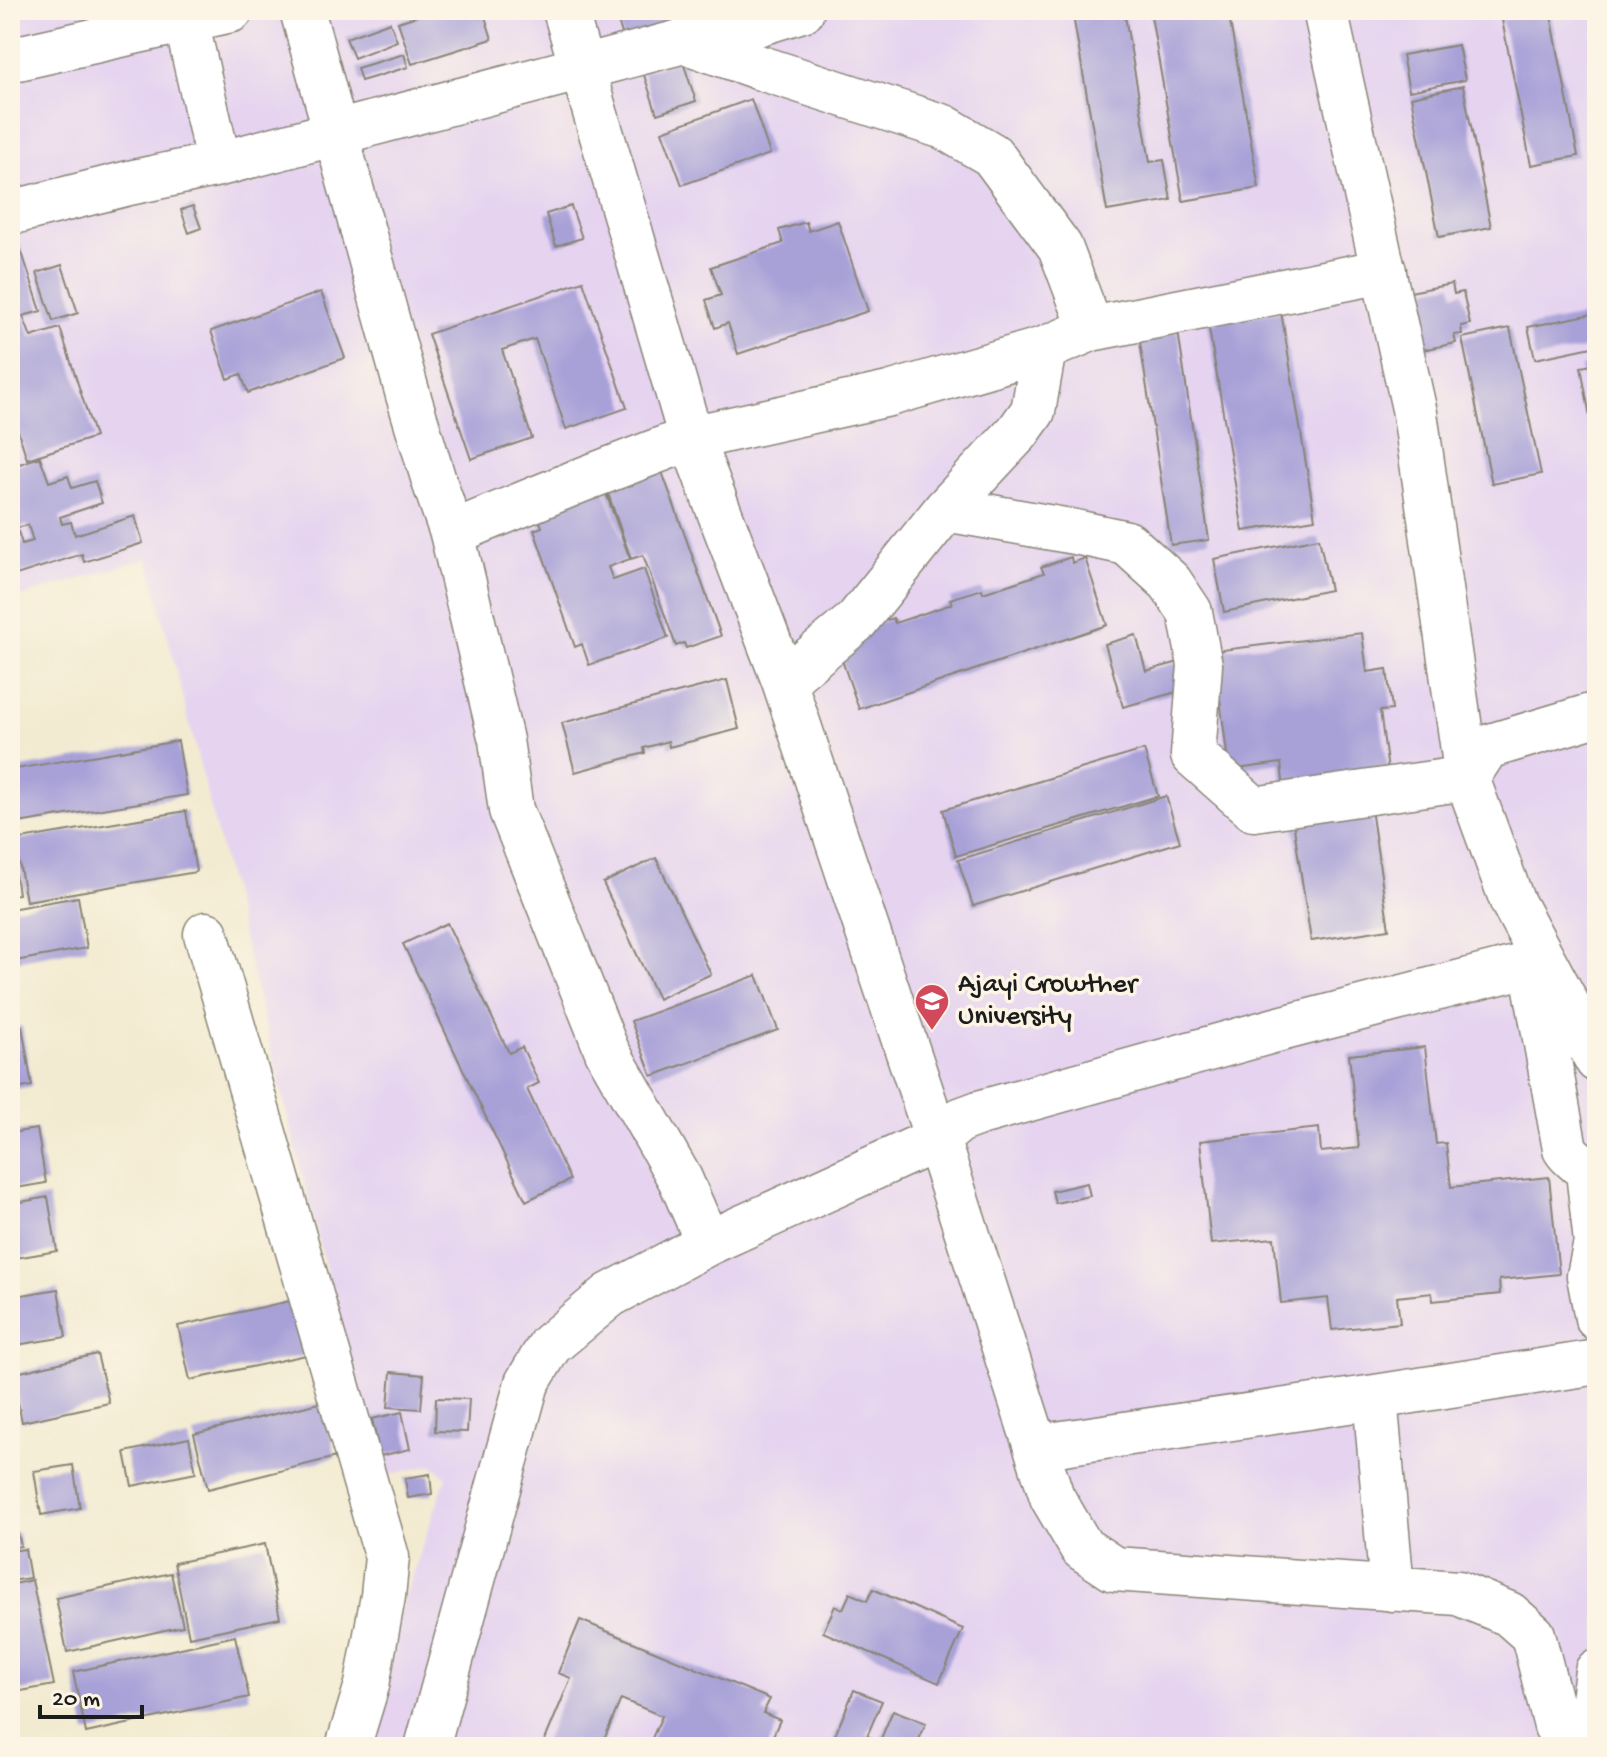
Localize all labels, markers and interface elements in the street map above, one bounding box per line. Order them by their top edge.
place label: Ajayi Crowther University [958,969,1139,1034]
school or university icon: Ajayi Crowther University [913,982,951,1032]
scale bar [40,1669,142,1719]
text: 20 m [52,1686,100,1715]

